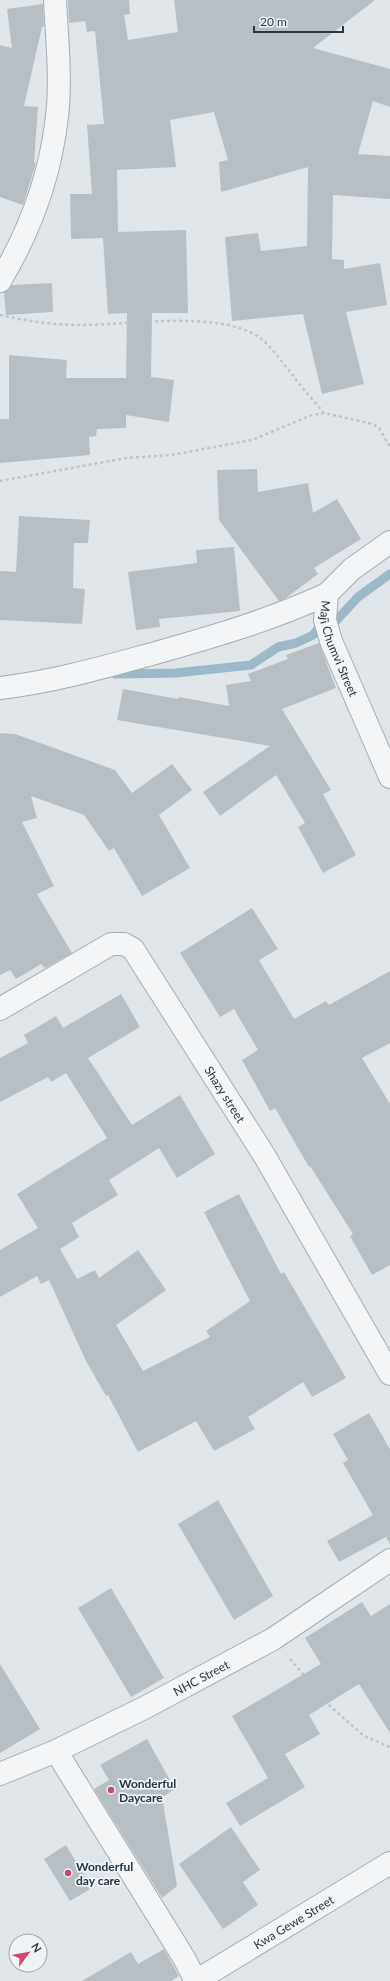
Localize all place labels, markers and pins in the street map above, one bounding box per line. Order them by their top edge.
place label: Wonderful Daycare [119,1776,176,1805]
marker: Wonderful Daycare [106,1785,116,1795]
place label: Wonderful day care [76,1859,133,1888]
marker: Wonderful day care [63,1868,73,1878]

